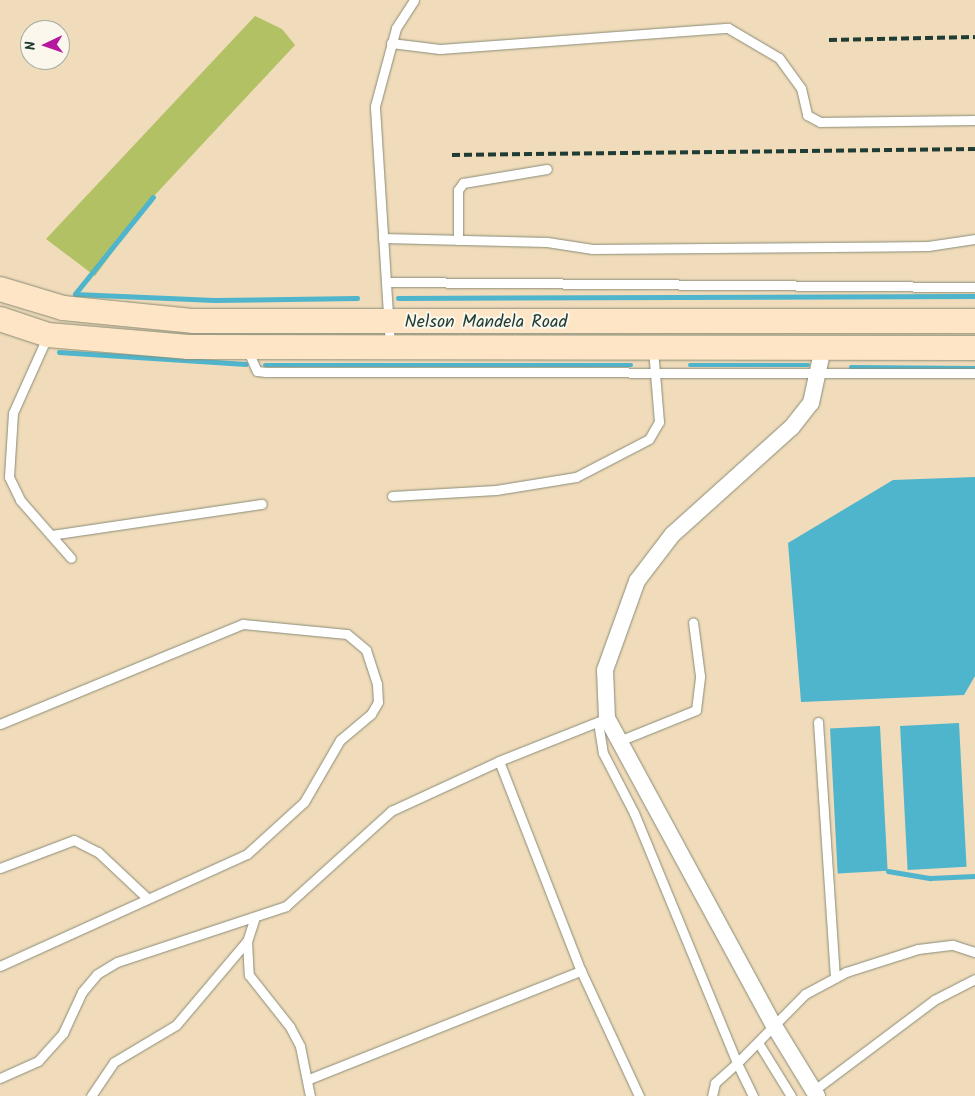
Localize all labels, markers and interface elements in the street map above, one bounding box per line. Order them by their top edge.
north arrow [20,20,70,70]
text: N [20,41,42,51]
street label: Nelson Mandela Road [405,312,567,334]

